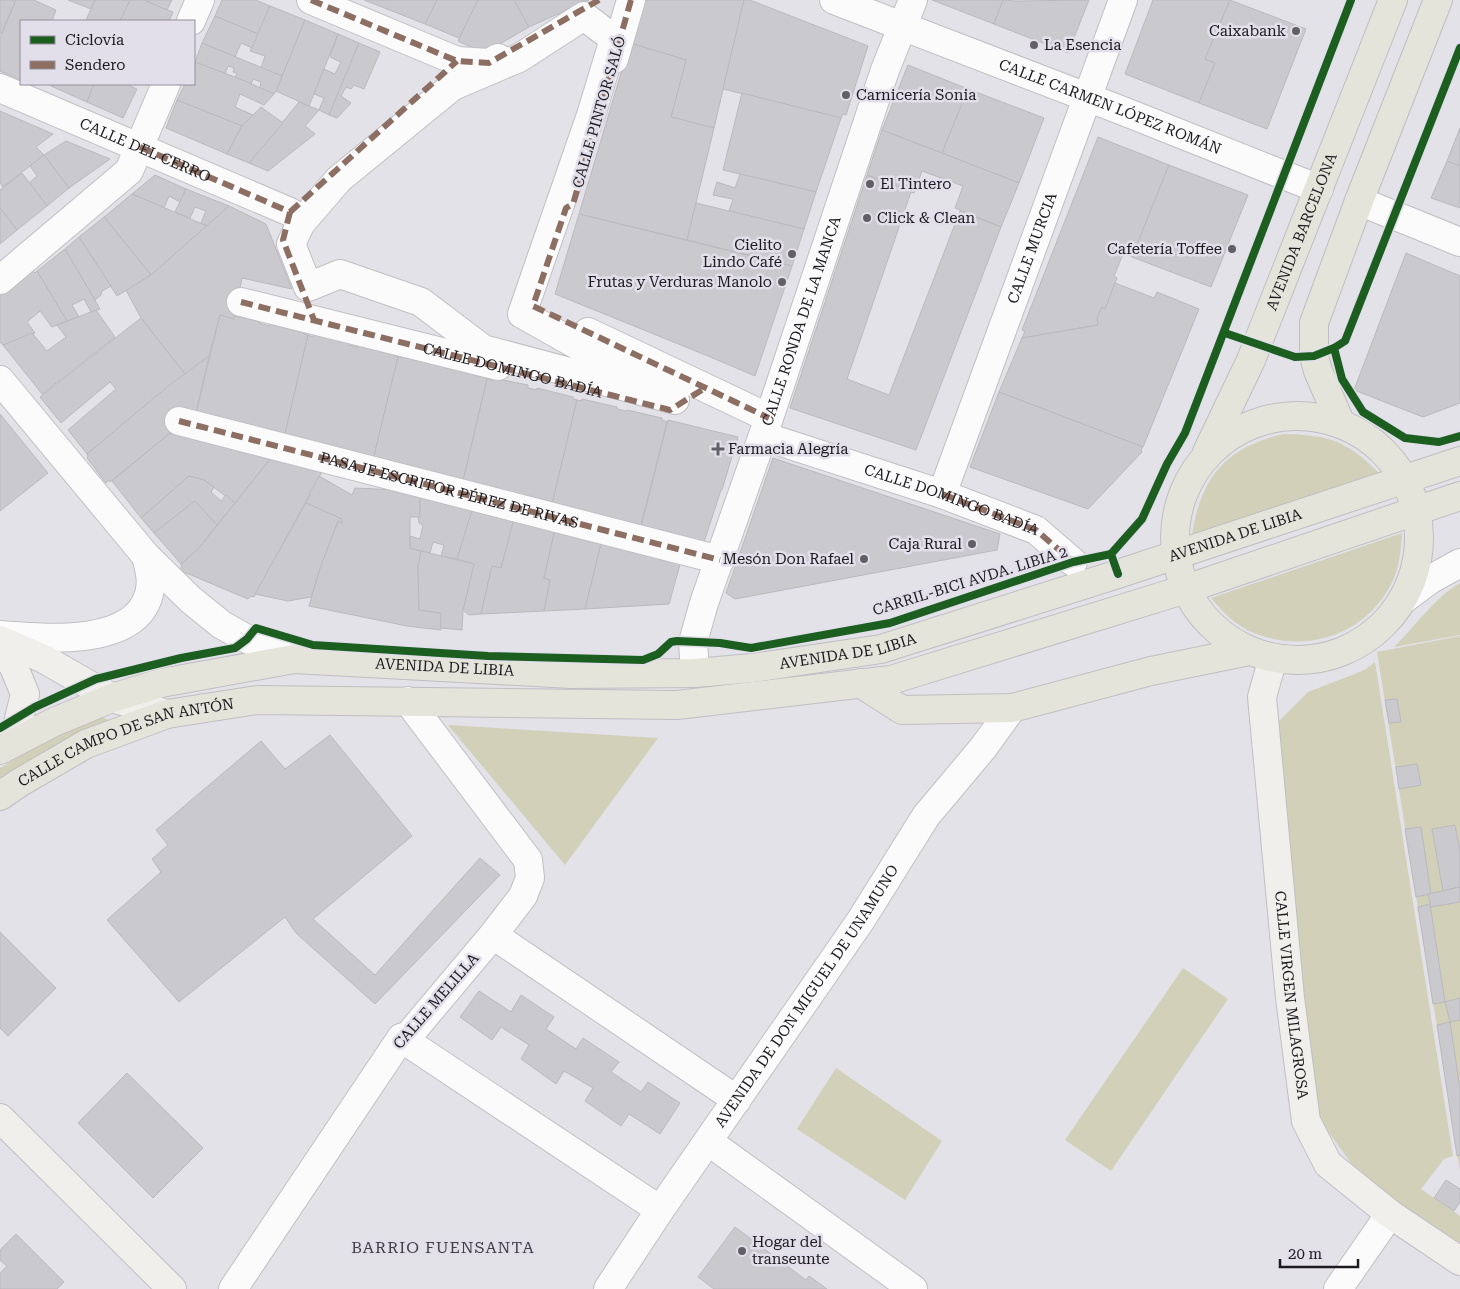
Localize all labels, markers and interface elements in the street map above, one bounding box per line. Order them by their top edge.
legend [20,20,195,85]
place label: Caixabank [1209,22,1286,40]
marker: Caixabank [1290,25,1302,37]
text: Ciclovía [65,31,124,49]
street label: CALLE PINTOR SALÓ [568,34,629,190]
place label: La Esencia [1044,36,1121,54]
marker: La Esencia [1028,39,1040,51]
street label: CALLE CARMEN LÓPEZ ROMÁN [996,55,1224,158]
text: Sendero [65,56,126,74]
place label: Carnicería Sonia [856,86,976,104]
marker: Carnicería Sonia [840,89,852,101]
street label: CALLE DEL CERRO [77,114,214,186]
street label: AVENIDA BARCELONA [1262,150,1341,313]
place label: El Tintero [880,175,951,193]
marker: El Tintero [864,178,876,190]
street label: CALLE MURCIA [1004,190,1061,306]
place label: Click & Clean [877,209,975,227]
marker: Click & Clean [861,212,873,224]
street label: CALLE RONDA DE LA MANCA [758,213,845,428]
place label: Cielito Lindo Café [703,236,782,271]
place label: Cafetería Toffee [1107,240,1222,258]
marker: Cafetería Toffee [1226,243,1238,255]
marker: Cielito Lindo Café [786,248,798,260]
place label: Frutas y Verduras Manolo [587,273,772,291]
marker: Frutas y Verduras Manolo [776,276,788,288]
street label: CALLE DOMINGO BADÍA [421,339,605,402]
place label: Farmacia Alegría [728,440,848,458]
marker: Farmacia Alegría [712,443,724,455]
street label: PASAJE ESCRITOR PÉREZ DE RIVAS [318,449,580,532]
street label: CALLE DOMINGO BADÍA [862,460,1042,539]
street label: AVENIDA DE LIBIA [1166,505,1305,566]
place label: Caja Rural [889,535,962,553]
marker: Caja Rural [966,538,978,550]
street label: CARRIL-BICI AVDA. LIBIA 2 [870,543,1070,619]
place label: Mesón Don Rafael [723,550,854,568]
marker: Mesón Don Rafael [858,553,870,565]
street label: AVENIDA DE LIBIA [778,629,919,673]
street label: AVENIDA DE LIBIA [375,654,515,680]
street label: CALLE CAMPO DE SAN ANTÓN [15,695,235,791]
street label: AVENIDA DE DON MIGUEL DE UNAMUNO [711,861,902,1131]
street label: CALLE VIRGEN MILAGROSA [1271,890,1312,1101]
street label: CALLE MELILLA [389,949,483,1053]
place label: Hogar del transeunte [752,1233,829,1268]
scale bar [1280,1236,1358,1268]
district label: BARRIO FUENSANTA [351,1238,535,1257]
marker: Hogar del transeunte [736,1245,748,1257]
text: 20 m [1288,1245,1323,1263]

